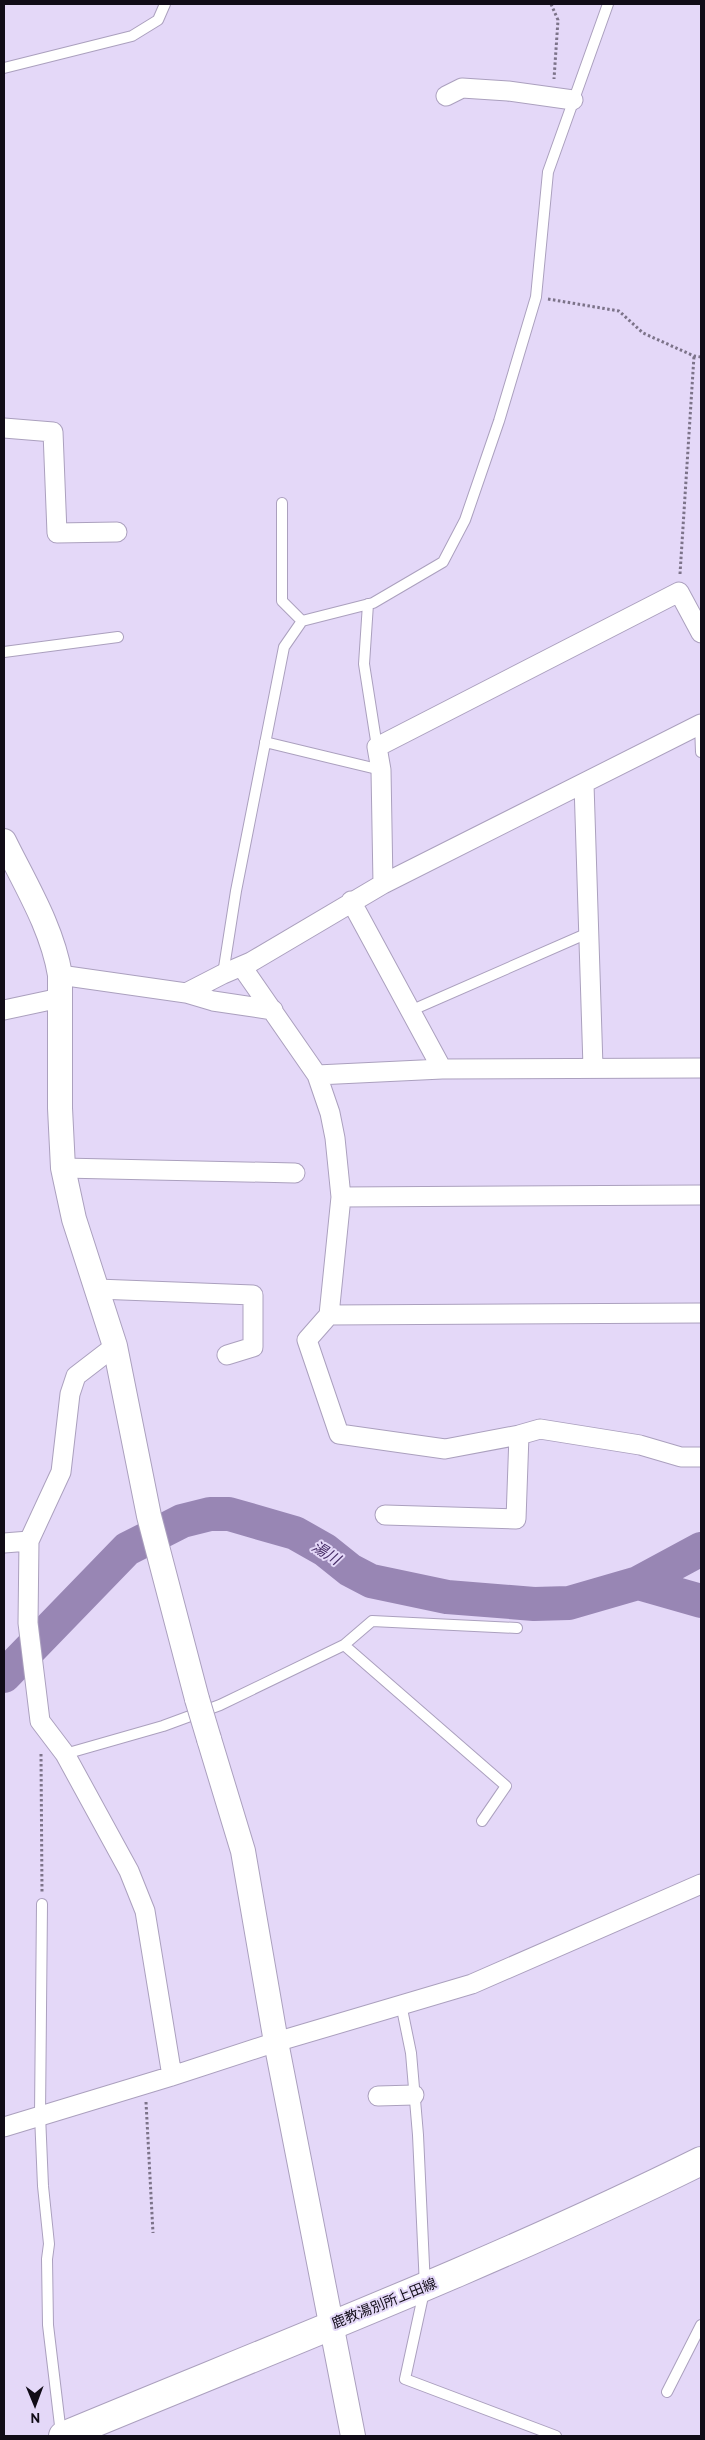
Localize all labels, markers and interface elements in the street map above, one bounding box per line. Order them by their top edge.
water label: 湯川 [307,1538,345,1571]
street label: 鹿教湯別所上田線 [329,2276,440,2333]
north arrow [10,2380,60,2430]
text: N [30,2408,40,2425]

